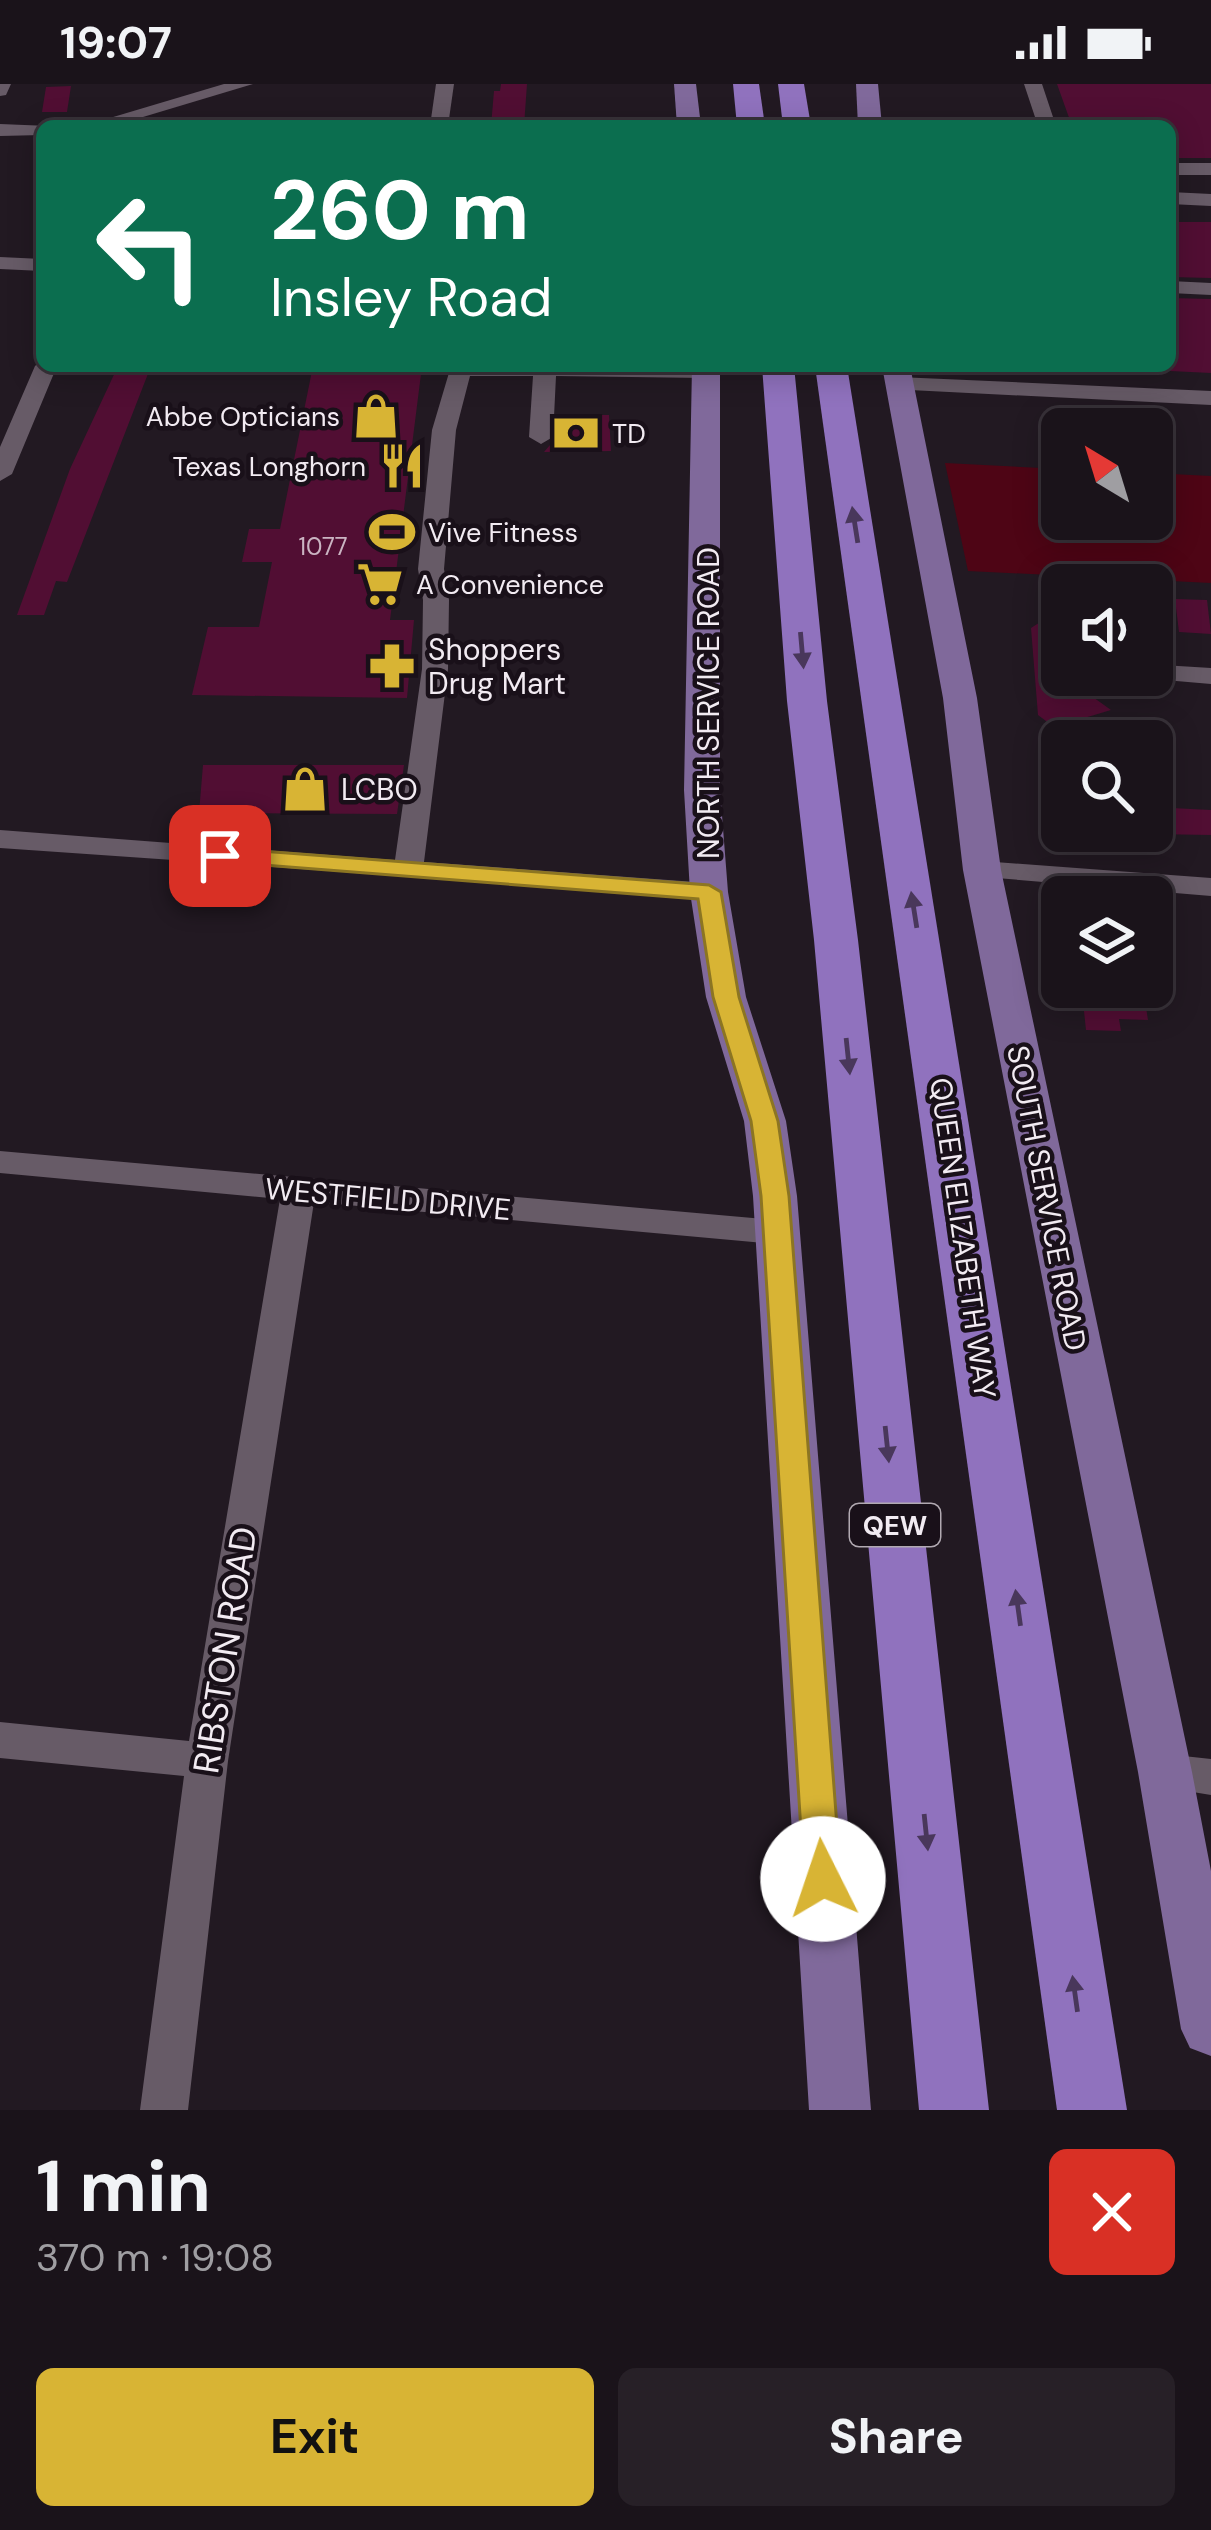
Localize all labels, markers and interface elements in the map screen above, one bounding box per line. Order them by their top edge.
text: 19:07 [60,13,172,72]
text: 260 m [270,156,530,265]
icon: left [72,168,228,324]
text: Insley Road [270,262,552,333]
shop icon: Abbe Opticians [351,391,401,441]
place label: Abbe Opticians [146,399,340,434]
bank icon: TD [551,408,601,458]
north arrow [1041,408,1173,540]
map controls [1041,408,1173,1008]
place label: TD [612,416,646,451]
restaurant icon: Texas Longhorn [377,441,427,491]
place label: Texas Longhorn [173,449,366,484]
one-way arrow [845,506,864,543]
sports icon: Vive Fitness [367,507,417,557]
place label: Vive Fitness [428,515,578,550]
house number: 1077 [298,531,348,562]
street label: NORTH SERVICE ROAD [689,547,728,859]
supermarket icon: A Convenience [355,559,405,609]
button: sound [1041,564,1173,696]
place label: A Convenience [416,567,604,602]
place label: Shoppers Drug Mart [428,630,566,703]
one-way arrow [793,632,812,669]
pharmacy icon: Shoppers Drug Mart [367,641,417,691]
button: search [1041,720,1173,852]
shop icon: LCBO [280,764,330,814]
place label: LCBO [341,770,418,809]
pin [169,805,271,907]
icon: arrive [187,823,253,889]
button: layers [1041,876,1173,1008]
one-way arrow [904,891,922,929]
one-way arrow [839,1038,858,1075]
street label: SOUTH SERVICE ROAD [998,1042,1096,1354]
street label: QUEEN ELIZABETH WAY [921,1075,1005,1401]
street label: WESTFIELD DRIVE [263,1169,513,1229]
one-way arrow [878,1426,897,1463]
road number: QEW [850,1504,940,1546]
street label: RIBSTON ROAD [182,1523,268,1777]
one-way arrow [1008,1589,1027,1627]
one-way arrow [917,1814,936,1851]
position arrow [760,1816,886,1942]
one-way arrow [1065,1975,1084,2012]
text: 1 min [36,2140,211,2233]
button: close [1049,2149,1175,2275]
text: 370 m · 19:08 [36,2232,274,2283]
button: Exit [36,2368,594,2506]
button: Share [618,2368,1175,2506]

